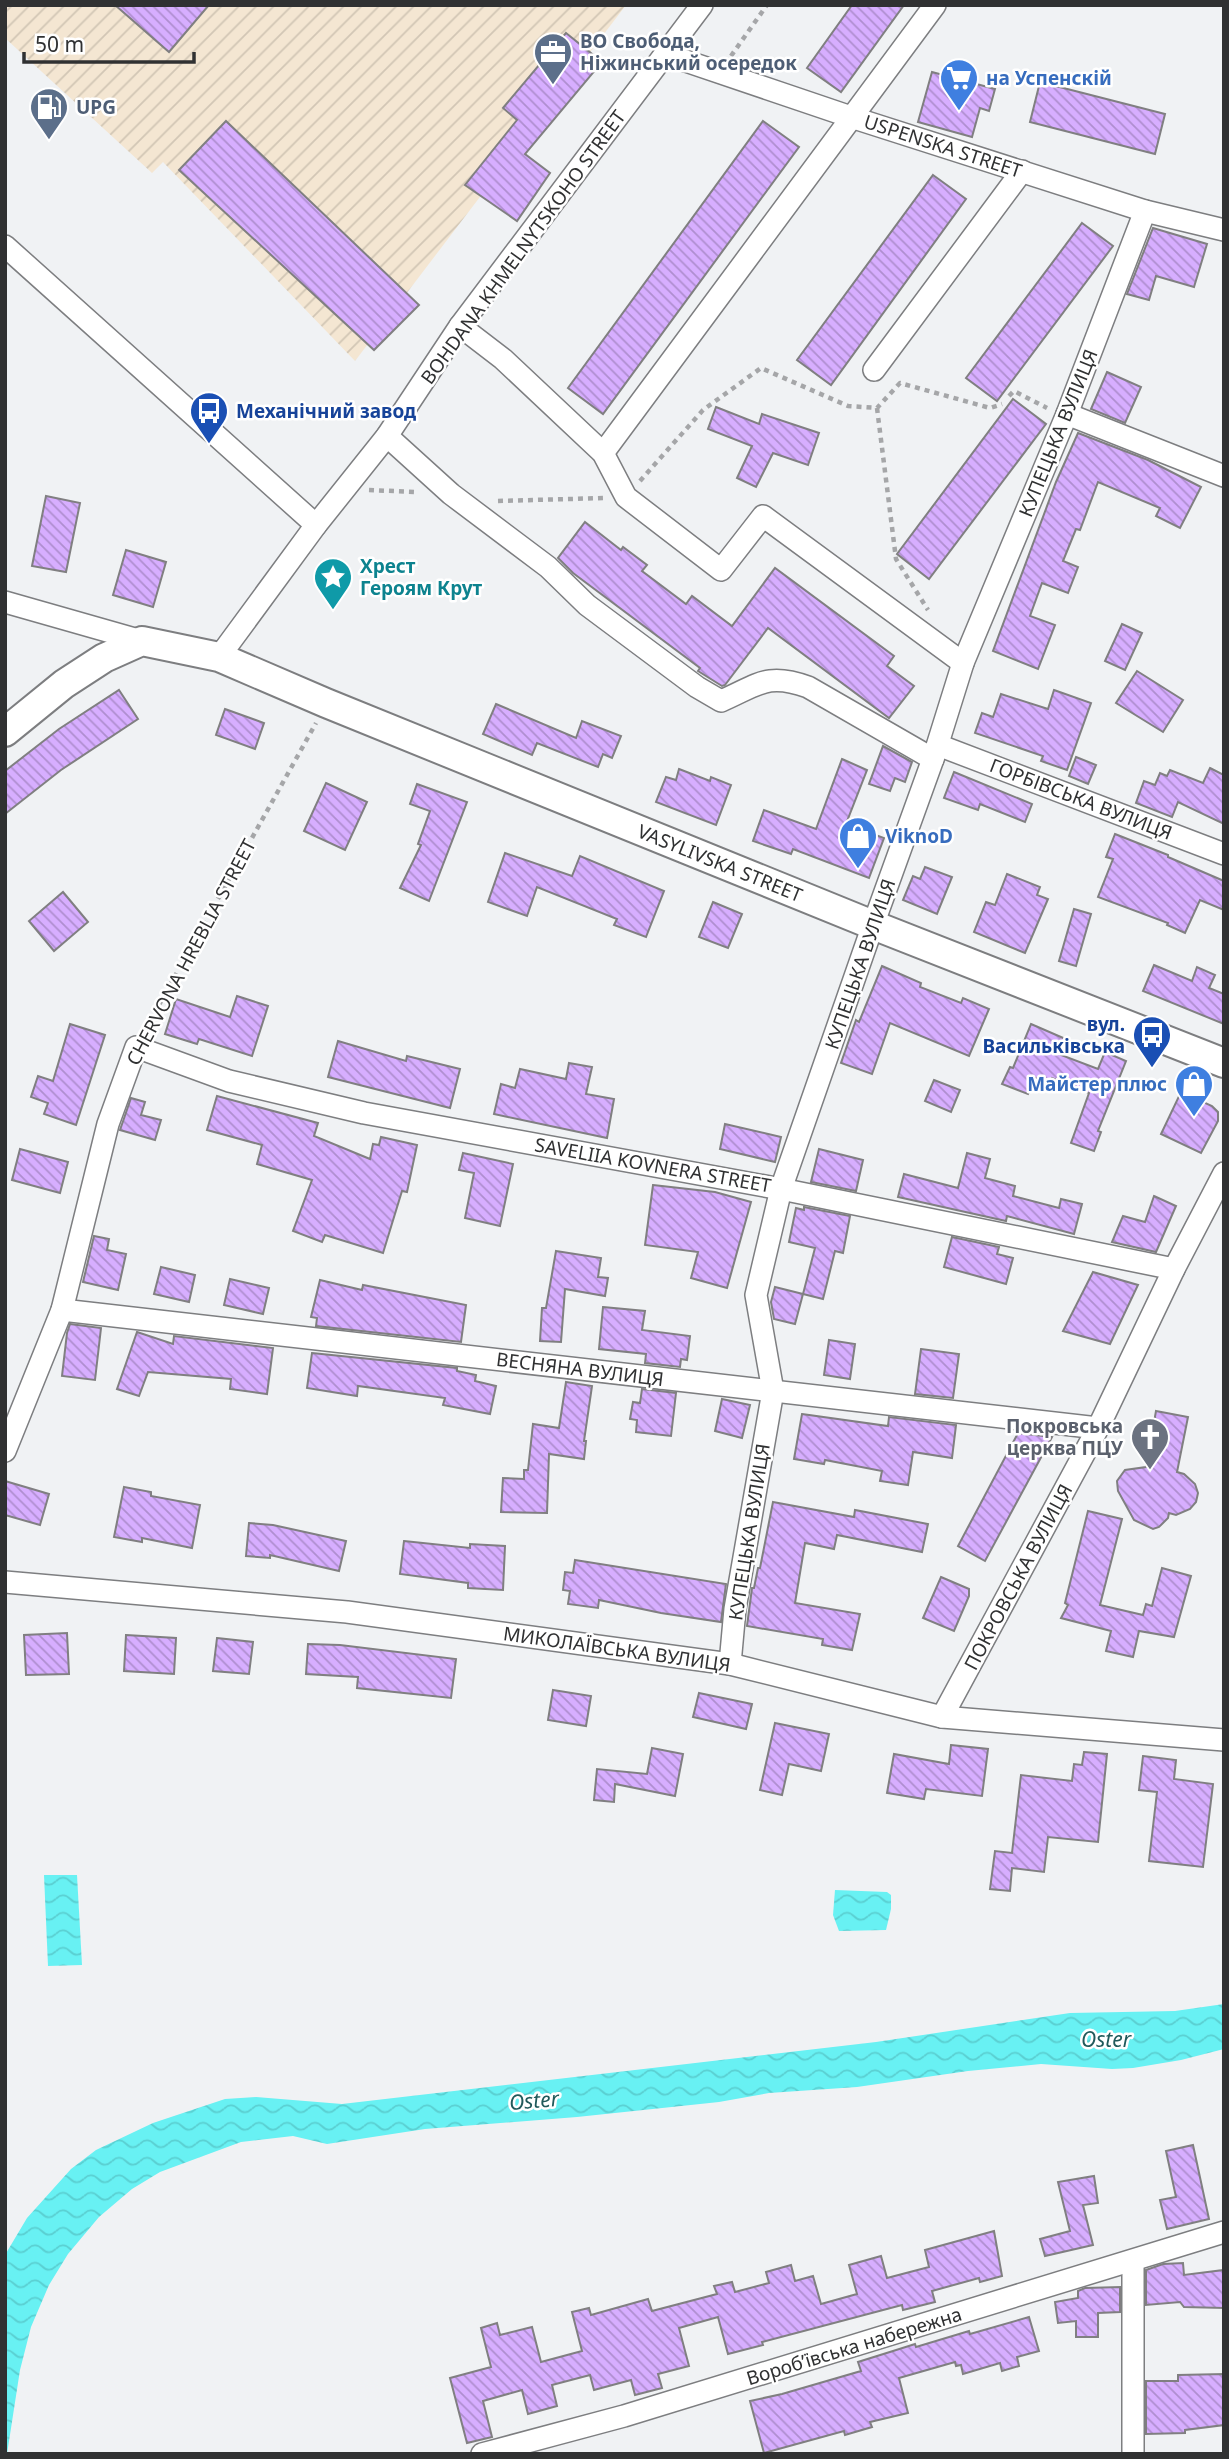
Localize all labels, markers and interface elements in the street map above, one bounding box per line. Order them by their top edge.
scale bar [24,21,194,65]
place label: ВО Свобода, Ніжинський осередок [580,28,797,76]
text: 50 m [35,30,84,58]
office icon: ВО Свобода, Ніжинський осередок [532,31,574,86]
supermarket icon: на Успенскій [938,57,980,112]
place label: на Успенскій [986,65,1112,91]
fuel station icon: UPG [28,86,70,141]
place label: UPG [76,94,116,120]
street label: BOHDANA KHMELNYTSKOHO STREET [415,104,632,389]
street label: USPENSKA STREET [861,108,1026,184]
street label: КУПЕЦЬКА ВУЛИЦЯ [1012,345,1104,521]
bus stop icon: Механічний завод [188,390,230,445]
place label: Механічний завод [236,398,416,424]
place label: Хрест Героям Крут [360,553,483,601]
place icon: Хрест Героям Крут [312,556,354,611]
street label: ГОРБІВСЬКА ВУЛИЦЯ [986,752,1176,846]
shop icon: ViknoD [837,815,879,870]
street label: VASYLIVSKA STREET [634,818,807,908]
place label: ViknoD [885,823,953,849]
street label: CHERVONA HREBLIA STREET [120,834,262,1070]
street label: КУПЕЦЬКА ВУЛИЦЯ [819,875,901,1053]
place label: вул. Васильківська [983,1011,1125,1059]
bus stop icon: вул. Васильківська [1131,1014,1173,1069]
shop icon: Майстер плюс [1173,1063,1215,1118]
place label: Майстер плюс [1027,1071,1167,1097]
street label: SAVELIIA KOVNERA STREET [533,1131,774,1199]
street label: ВЕСНЯНА ВУЛИЦЯ [495,1346,665,1392]
place label: Покровська церква ПЦУ [1006,1413,1124,1461]
church icon: Покровська церква ПЦУ [1129,1416,1171,1471]
street label: КУПЕЦЬКА ВУЛИЦЯ [722,1442,776,1622]
street label: ПОКРОВСЬКА ВУЛИЦЯ [958,1479,1078,1675]
street label: МИКОЛАЇВСЬКА ВУЛИЦЯ [502,1620,732,1678]
water label: Oster [1081,2025,1133,2053]
water label: Oster [508,2084,562,2116]
street label: Воробʼївська набережна [743,2301,965,2391]

